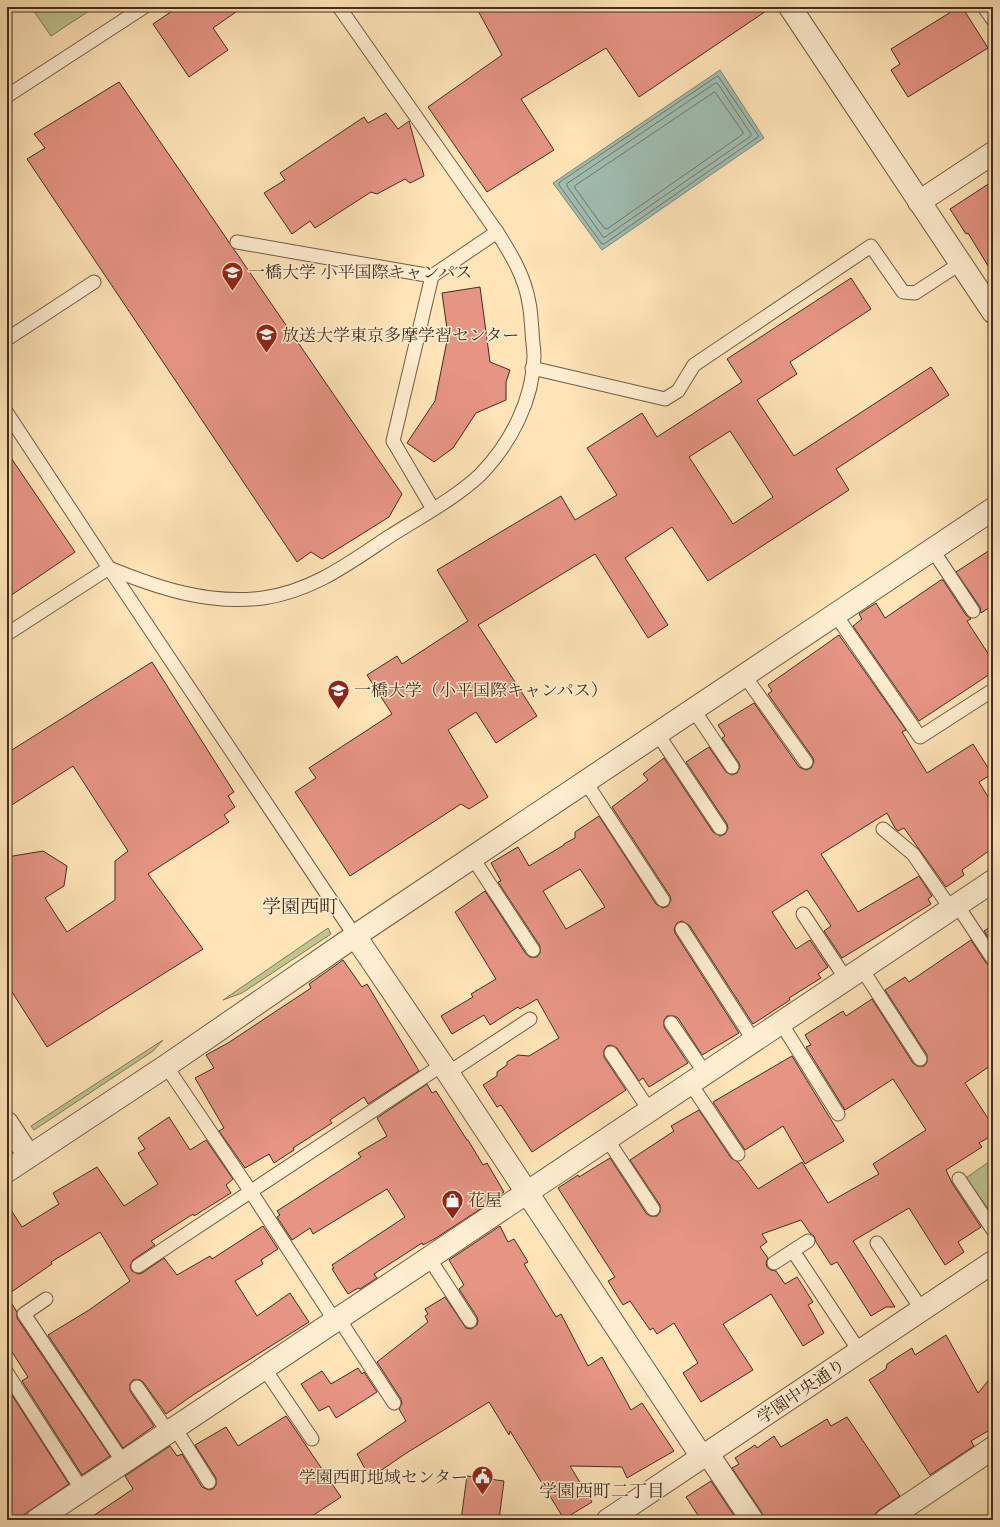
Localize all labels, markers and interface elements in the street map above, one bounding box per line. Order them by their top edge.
school or university icon: 一橋大学 小平国際キャンパス [219,259,245,292]
place label: 一橋大学 小平国際キャンパス [248,261,472,284]
school or university icon: 放送大学東京多摩学習センター [253,322,279,355]
place label: 放送大学東京多摩学習センター [282,324,519,347]
school or university icon: 一橋大学（小平国際キャンパス） [325,677,351,710]
place label: 一橋大学（小平国際キャンパス） [354,679,608,702]
district label: 学園西町 [262,894,338,920]
shop icon: 花屋 [439,1187,465,1220]
place label: 花屋 [468,1189,502,1212]
street label: 学園中央通り [753,1353,850,1429]
public building icon: 学園西町地域センター [470,1464,496,1497]
place label: 学園西町地域センター [299,1466,468,1489]
district label: 学園西町二丁目 [539,1479,665,1504]

